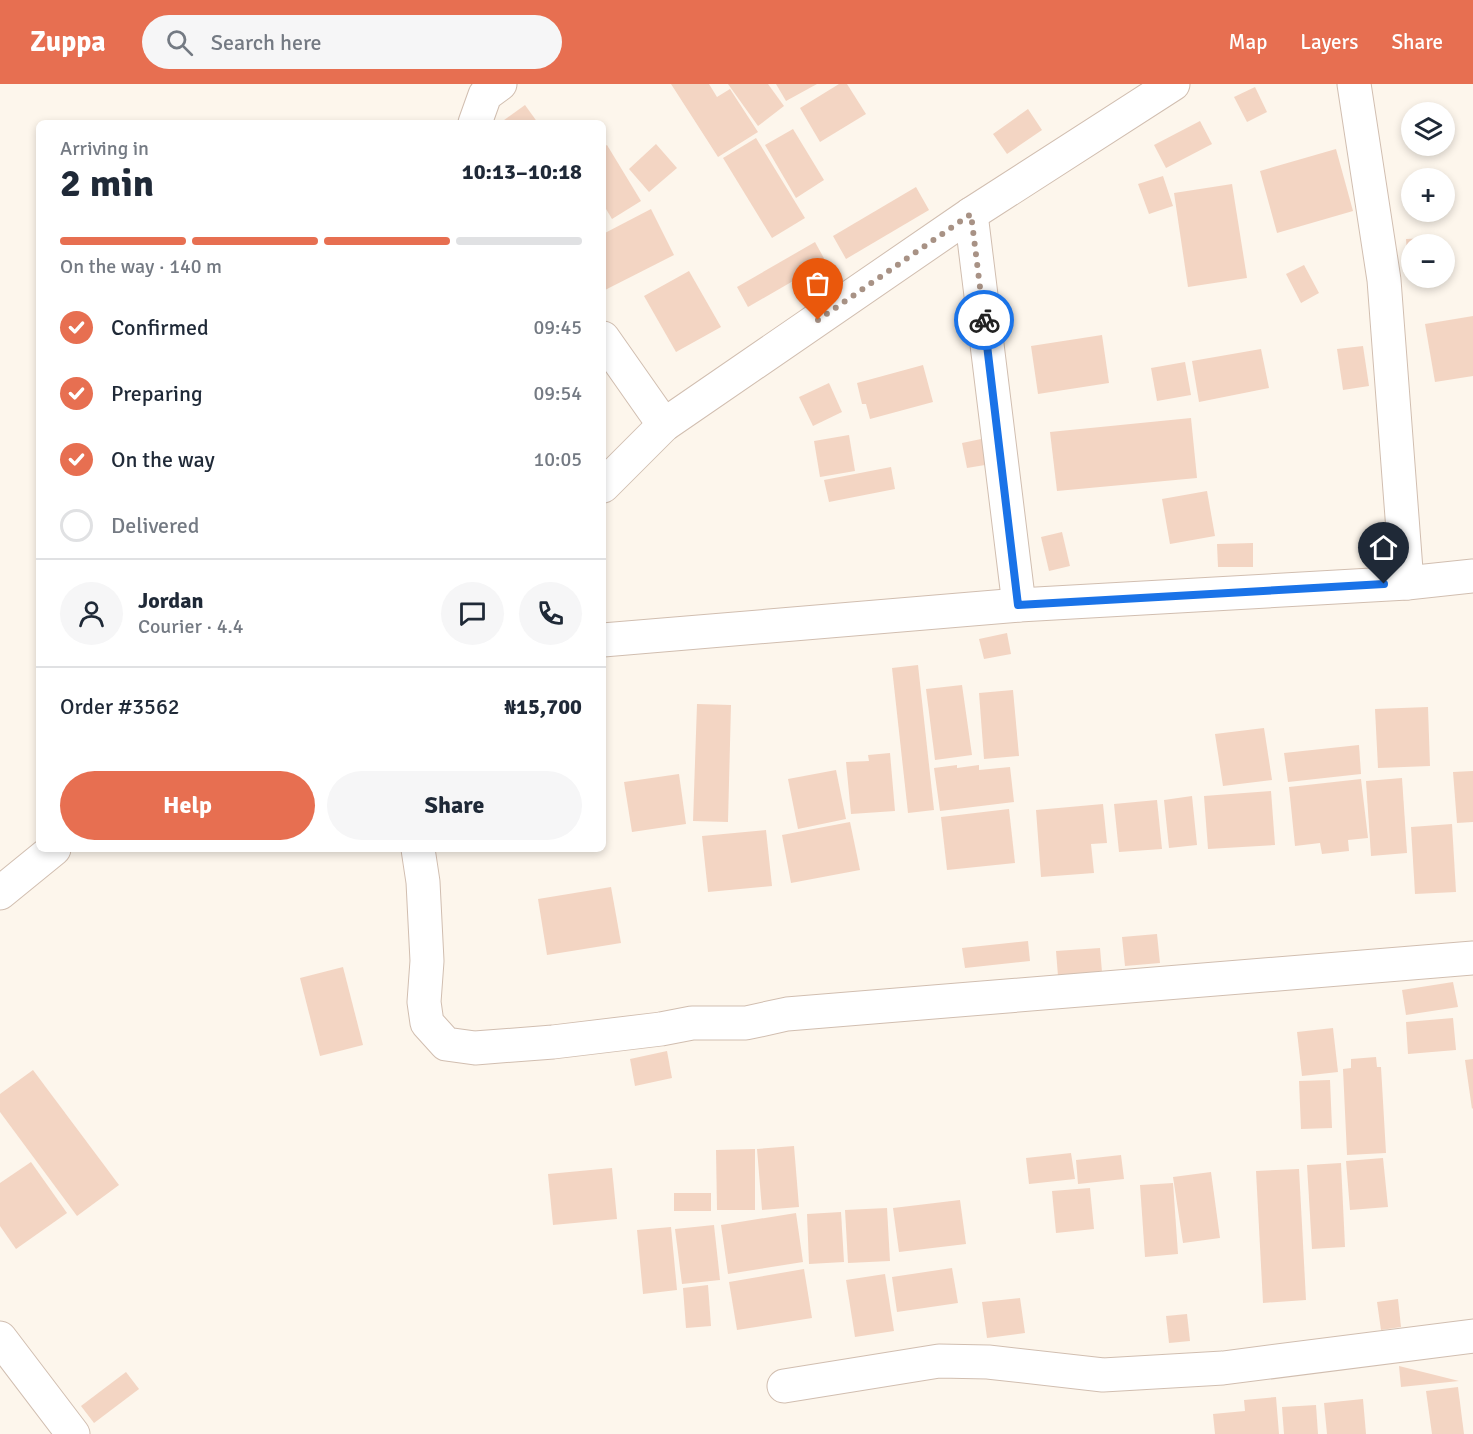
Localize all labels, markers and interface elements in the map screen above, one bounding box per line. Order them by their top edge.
search box [142,15,562,69]
text: Zuppa [30,25,106,59]
icon: search [163,26,196,59]
text: Search here [211,29,322,56]
text: Map [1229,29,1267,55]
text: Layers [1300,29,1358,55]
text: Share [1391,29,1443,55]
map controls [1401,102,1455,288]
button: layers [1401,102,1455,156]
text: Arriving in [60,136,149,161]
text: 10:13–10:18 [462,158,582,185]
text: 2 min [60,159,154,207]
button: + [1401,168,1455,222]
button: − [1401,234,1455,288]
text: On the way · 140 m [60,254,222,279]
pin [792,258,843,320]
icon: bag [801,267,834,300]
courier [954,290,1014,350]
icon: bike [968,304,1001,337]
icon: check [60,311,93,344]
text: Confirmed [111,314,209,341]
text: 09:45 [533,315,582,340]
icon: check [60,377,93,410]
text: Preparing [111,380,203,407]
text: 09:54 [533,381,582,406]
icon: check [60,443,93,476]
text: On the way [111,446,215,473]
text: 10:05 [533,447,582,472]
text: Delivered [111,512,199,539]
pin [1358,522,1409,584]
icon: home [1367,531,1400,564]
button: person [60,582,123,645]
button: chat [441,582,504,645]
button: phone [519,582,582,645]
text: Jordan [138,587,204,614]
text: Courier · 4.4 [138,614,244,639]
text: Order #3562 [60,693,180,720]
text: ₦15,700 [504,693,582,720]
button: Help [60,771,315,840]
button: Share [327,771,582,840]

